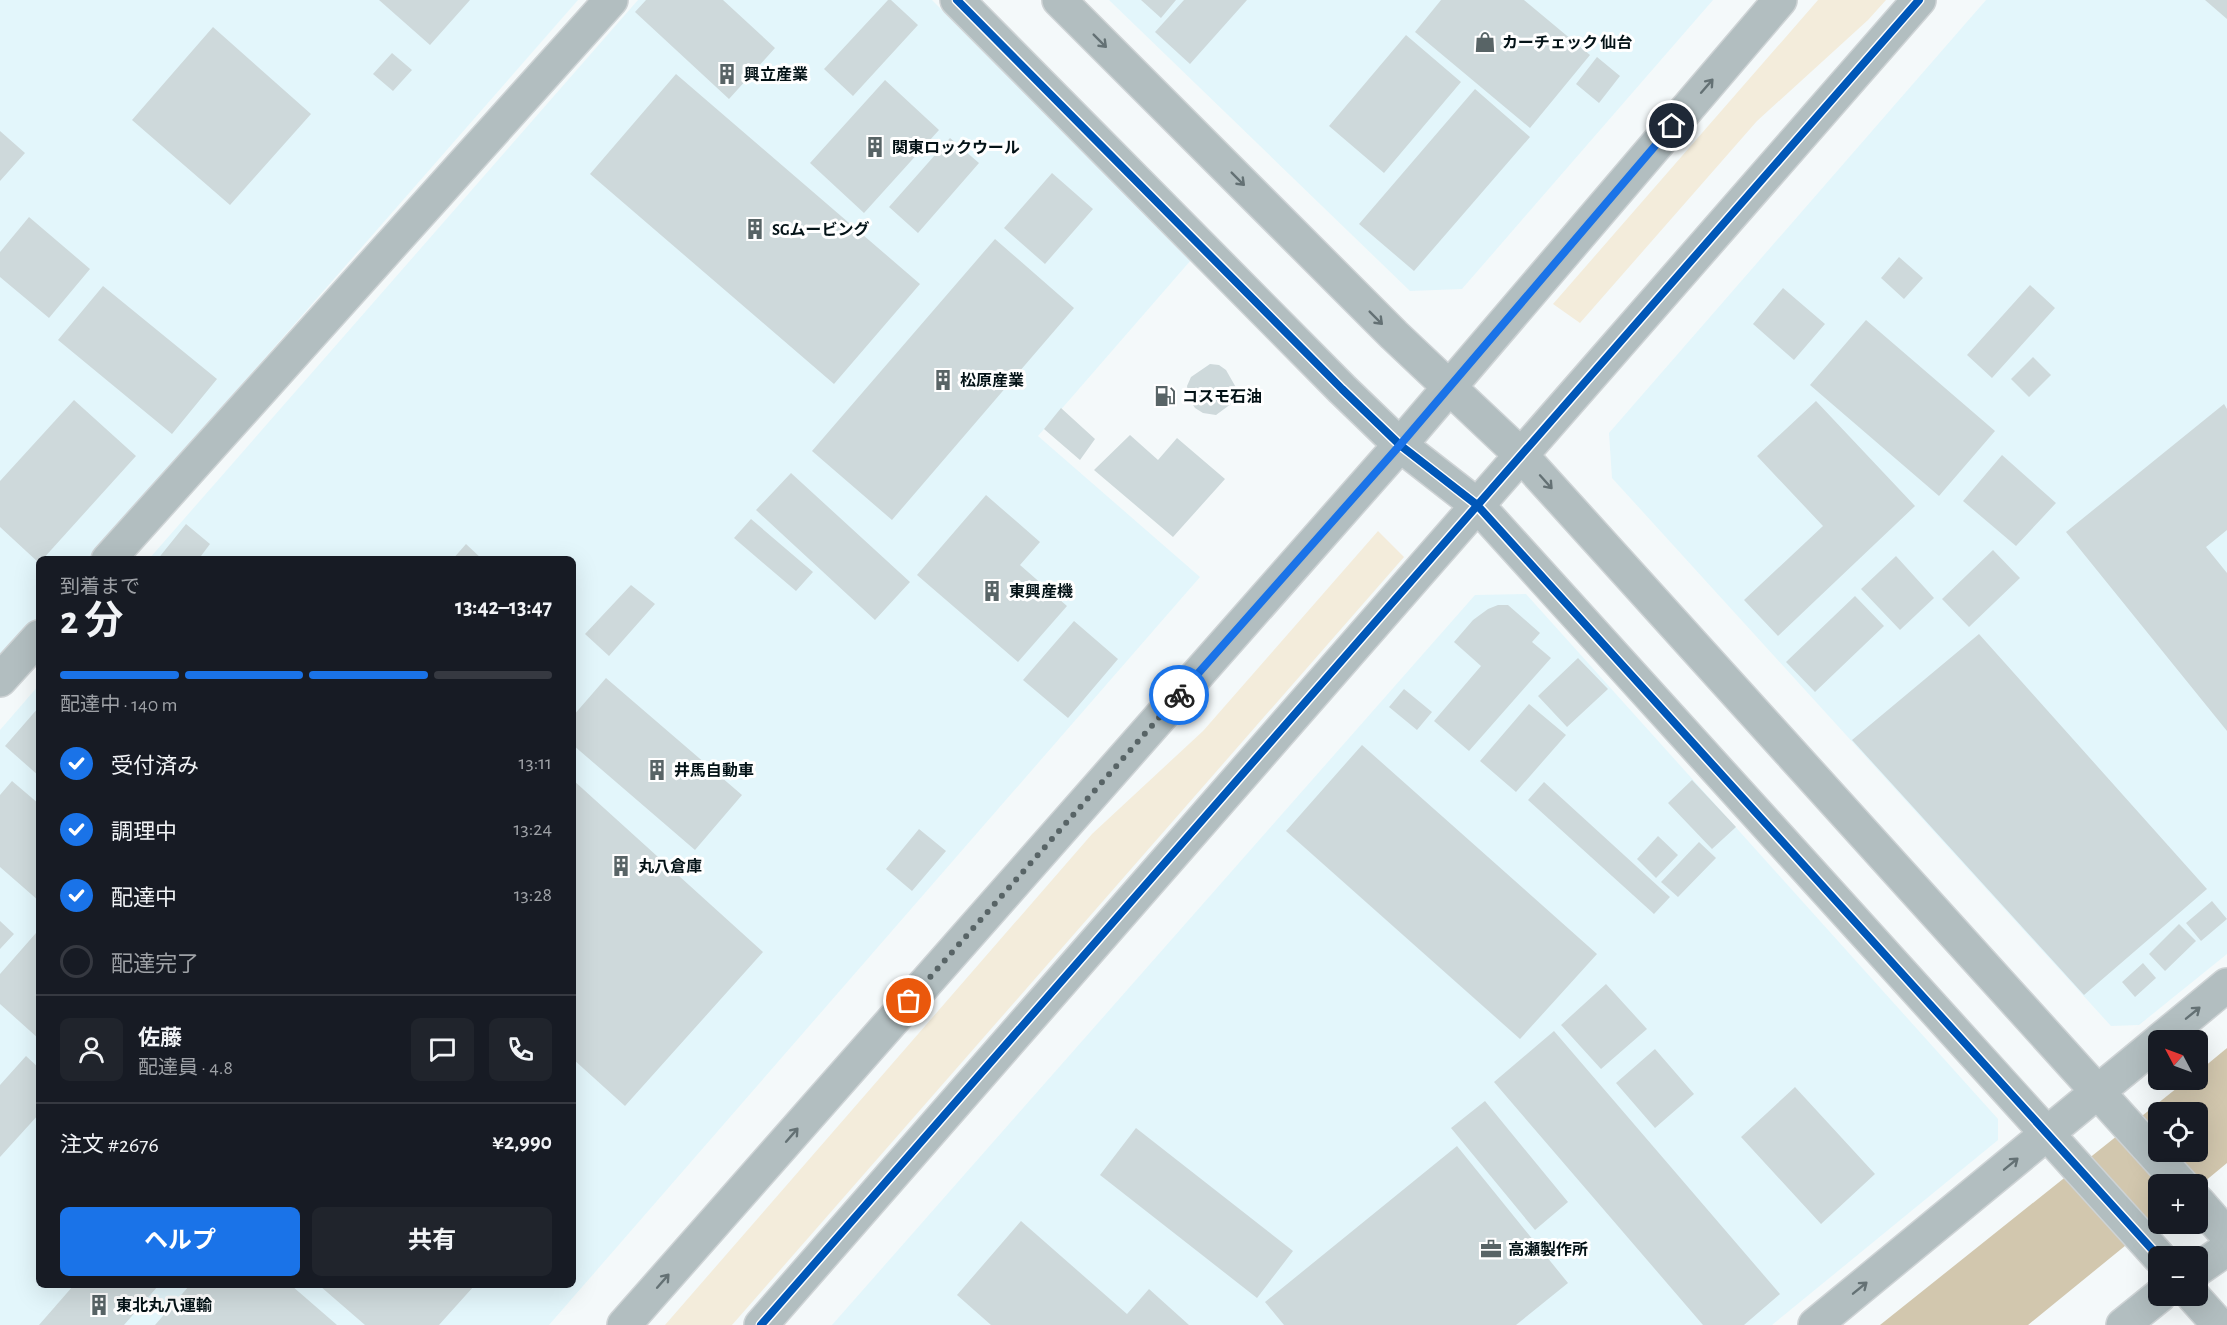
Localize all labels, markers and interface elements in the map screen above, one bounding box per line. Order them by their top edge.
shop icon: カーチェック 仙台 [1473,30,1497,54]
one-way arrow [1093,34,1108,49]
place label: カーチェック 仙台 [1502,34,1632,51]
building icon: 興立産業 [715,62,739,86]
place label: 興立産業 [744,66,808,83]
one-way arrow [1700,79,1714,94]
pin [1646,100,1697,151]
icon: home [1655,109,1688,142]
building icon: 関東ロックウール [863,135,887,159]
place label: 関東ロックウール [892,139,1020,156]
one-way arrow [1231,172,1246,187]
building icon: SGムービング [743,217,767,241]
place label: SGムービング [772,220,870,238]
one-way arrow [1368,310,1383,325]
building icon: 松原産業 [931,368,955,392]
place label: 松原産業 [960,372,1024,389]
fuel station icon: コスモ石油 [1153,384,1177,408]
place label: コスモ石油 [1182,388,1262,405]
one-way arrow [1539,474,1553,489]
text: 到着まで [60,577,140,597]
building icon: 東興産機 [980,579,1004,603]
place label: 東興産機 [1009,582,1073,600]
text: 13:42–13:47 [455,596,552,618]
text: 2 分 [60,602,123,641]
courier [1149,665,1209,725]
icon: bike [1163,679,1196,712]
text: 配達中 · 140 m [60,695,178,715]
icon: check [60,747,93,780]
text: 13:11 [519,753,552,773]
text: 受付済み [111,755,199,777]
building icon: 井馬自動車 [645,758,669,782]
place label: 井馬自動車 [674,761,754,779]
icon: check [60,813,93,846]
text: 13:24 [514,819,552,839]
text: 調理中 [111,821,177,843]
building icon: 丸八倉庫 [609,854,633,878]
place label: 丸八倉庫 [638,858,702,875]
icon: check [60,879,93,912]
text: 13:28 [514,885,552,905]
text: 配達中 [111,887,177,909]
text: 配達完了 [111,953,199,975]
pin [883,975,934,1026]
icon: bag [892,984,925,1017]
one-way arrow [2185,1007,2201,1020]
button: person [60,1018,123,1081]
button: chat [411,1018,474,1081]
button: phone [489,1018,552,1081]
text: 佐藤 [138,1027,182,1049]
north arrow [2148,1030,2208,1090]
map controls [2148,1030,2208,1306]
text: 配達員 · 4.8 [138,1058,233,1078]
button: locate [2148,1102,2208,1162]
one-way arrow [785,1128,799,1143]
text: ¥2,990 [492,1131,552,1153]
text: 注文 #2676 [60,1134,159,1156]
one-way arrow [2003,1158,2019,1171]
button: + [2148,1174,2208,1234]
button: ヘルプ [60,1207,300,1276]
button: 共有 [312,1207,552,1276]
office icon: 高瀬製作所 [1479,1237,1503,1261]
place label: 高瀬製作所 [1508,1240,1588,1258]
button: − [2148,1246,2208,1306]
one-way arrow [656,1274,670,1289]
one-way arrow [1852,1281,1867,1295]
building icon: 東北丸八運輸 [87,1293,111,1317]
place label: 東北丸八運輸 [116,1296,212,1314]

